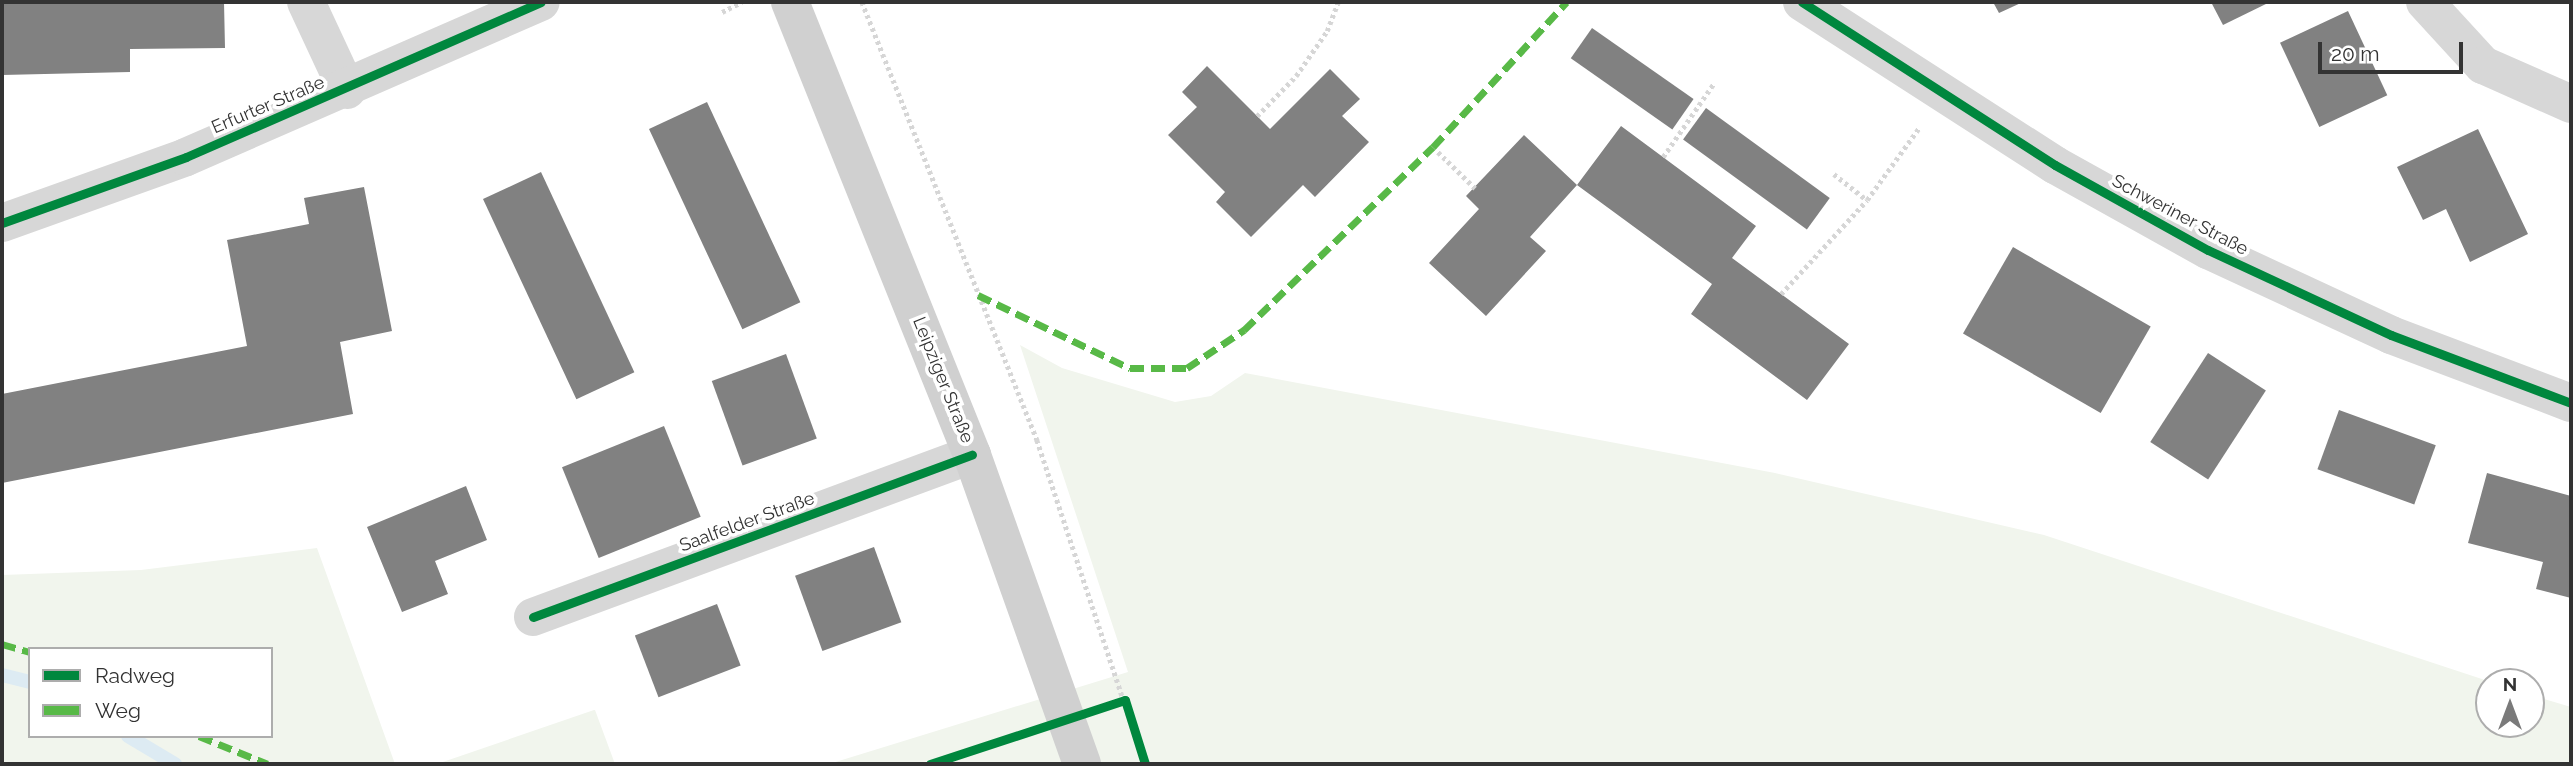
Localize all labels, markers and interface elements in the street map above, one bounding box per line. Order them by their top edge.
scale bar [2321,28,2466,72]
text: 20 m [2331,41,2379,66]
street label: Erfurter Straße [208,71,328,139]
street label: Schweriner Straße [2108,170,2252,260]
street label: Leipziger Straße [908,314,978,446]
street label: Saalfelder Straße [676,487,818,557]
legend [28,647,273,738]
text: Radweg [95,663,175,688]
north arrow [2475,668,2545,738]
text: N [2503,673,2517,695]
text: Weg [95,698,141,723]

